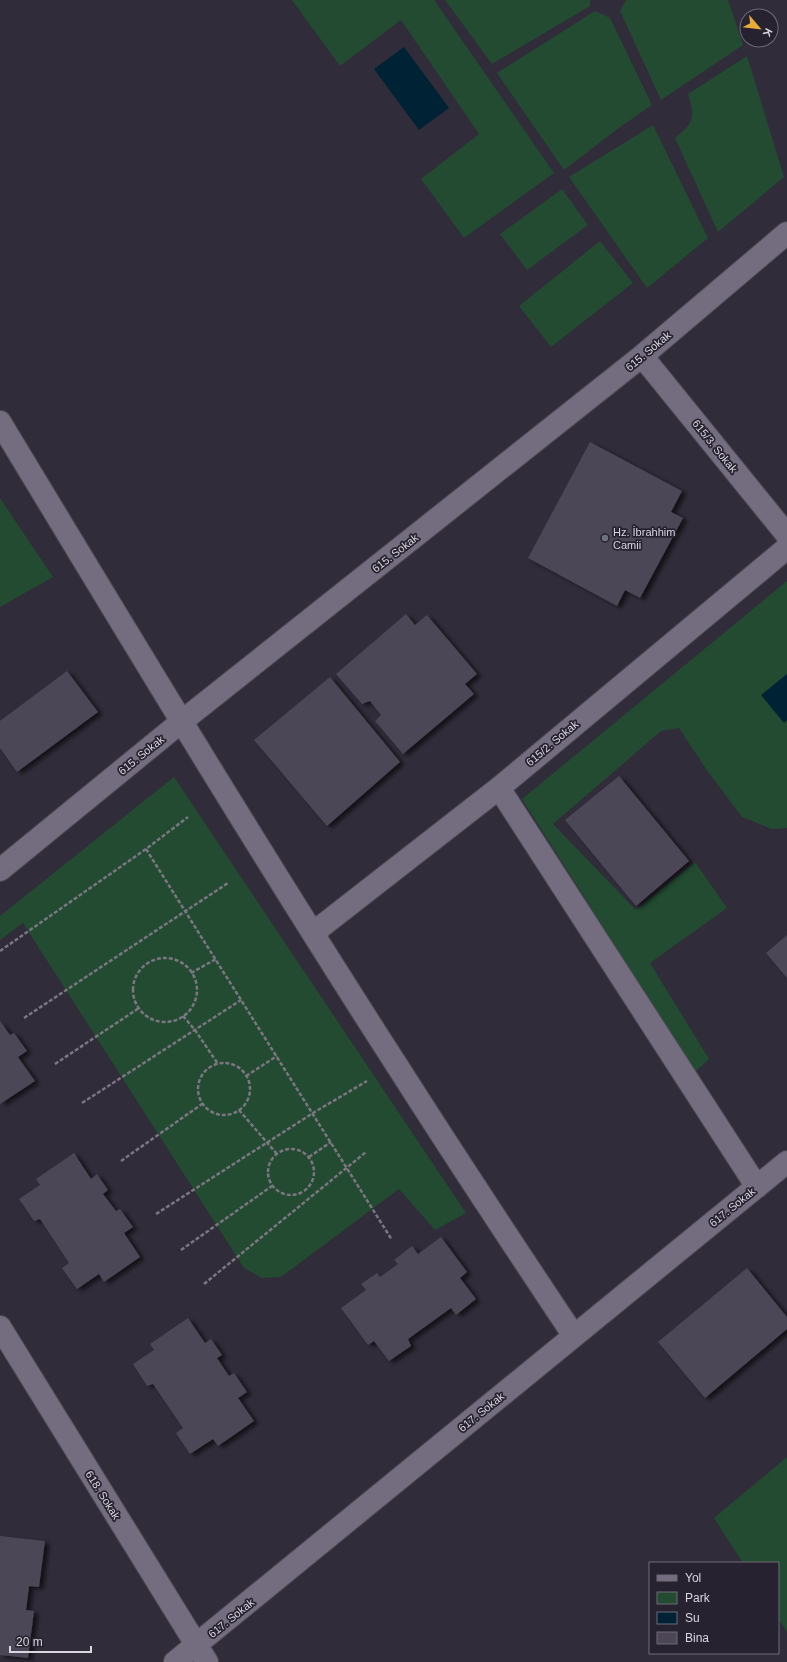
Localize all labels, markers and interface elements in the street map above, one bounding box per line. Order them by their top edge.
north arrow [739,8,779,48]
text: K [761,26,775,39]
street label: 615. Sokak [623,328,673,373]
street label: 615/3. Sokak [690,417,740,475]
place label: Hz. İbrahhim Camii [613,526,675,551]
street label: 615. Sokak [370,531,421,575]
marker: Hz. İbrahhim Camii [600,533,610,543]
street label: 615/2. Sokak [524,717,581,768]
street label: 615. Sokak [116,733,167,777]
street label: 617. Sokak [707,1185,758,1229]
street label: 617. Sokak [456,1390,507,1434]
street label: 618. Sokak [83,1468,123,1522]
legend [649,1562,779,1654]
text: Yol [685,1571,701,1585]
text: Park [685,1591,711,1605]
street label: 617. Sokak [206,1596,257,1640]
text: Su [685,1611,700,1625]
scale bar [10,1628,91,1654]
text: Bina [685,1631,709,1645]
text: 20 m [16,1635,43,1649]

